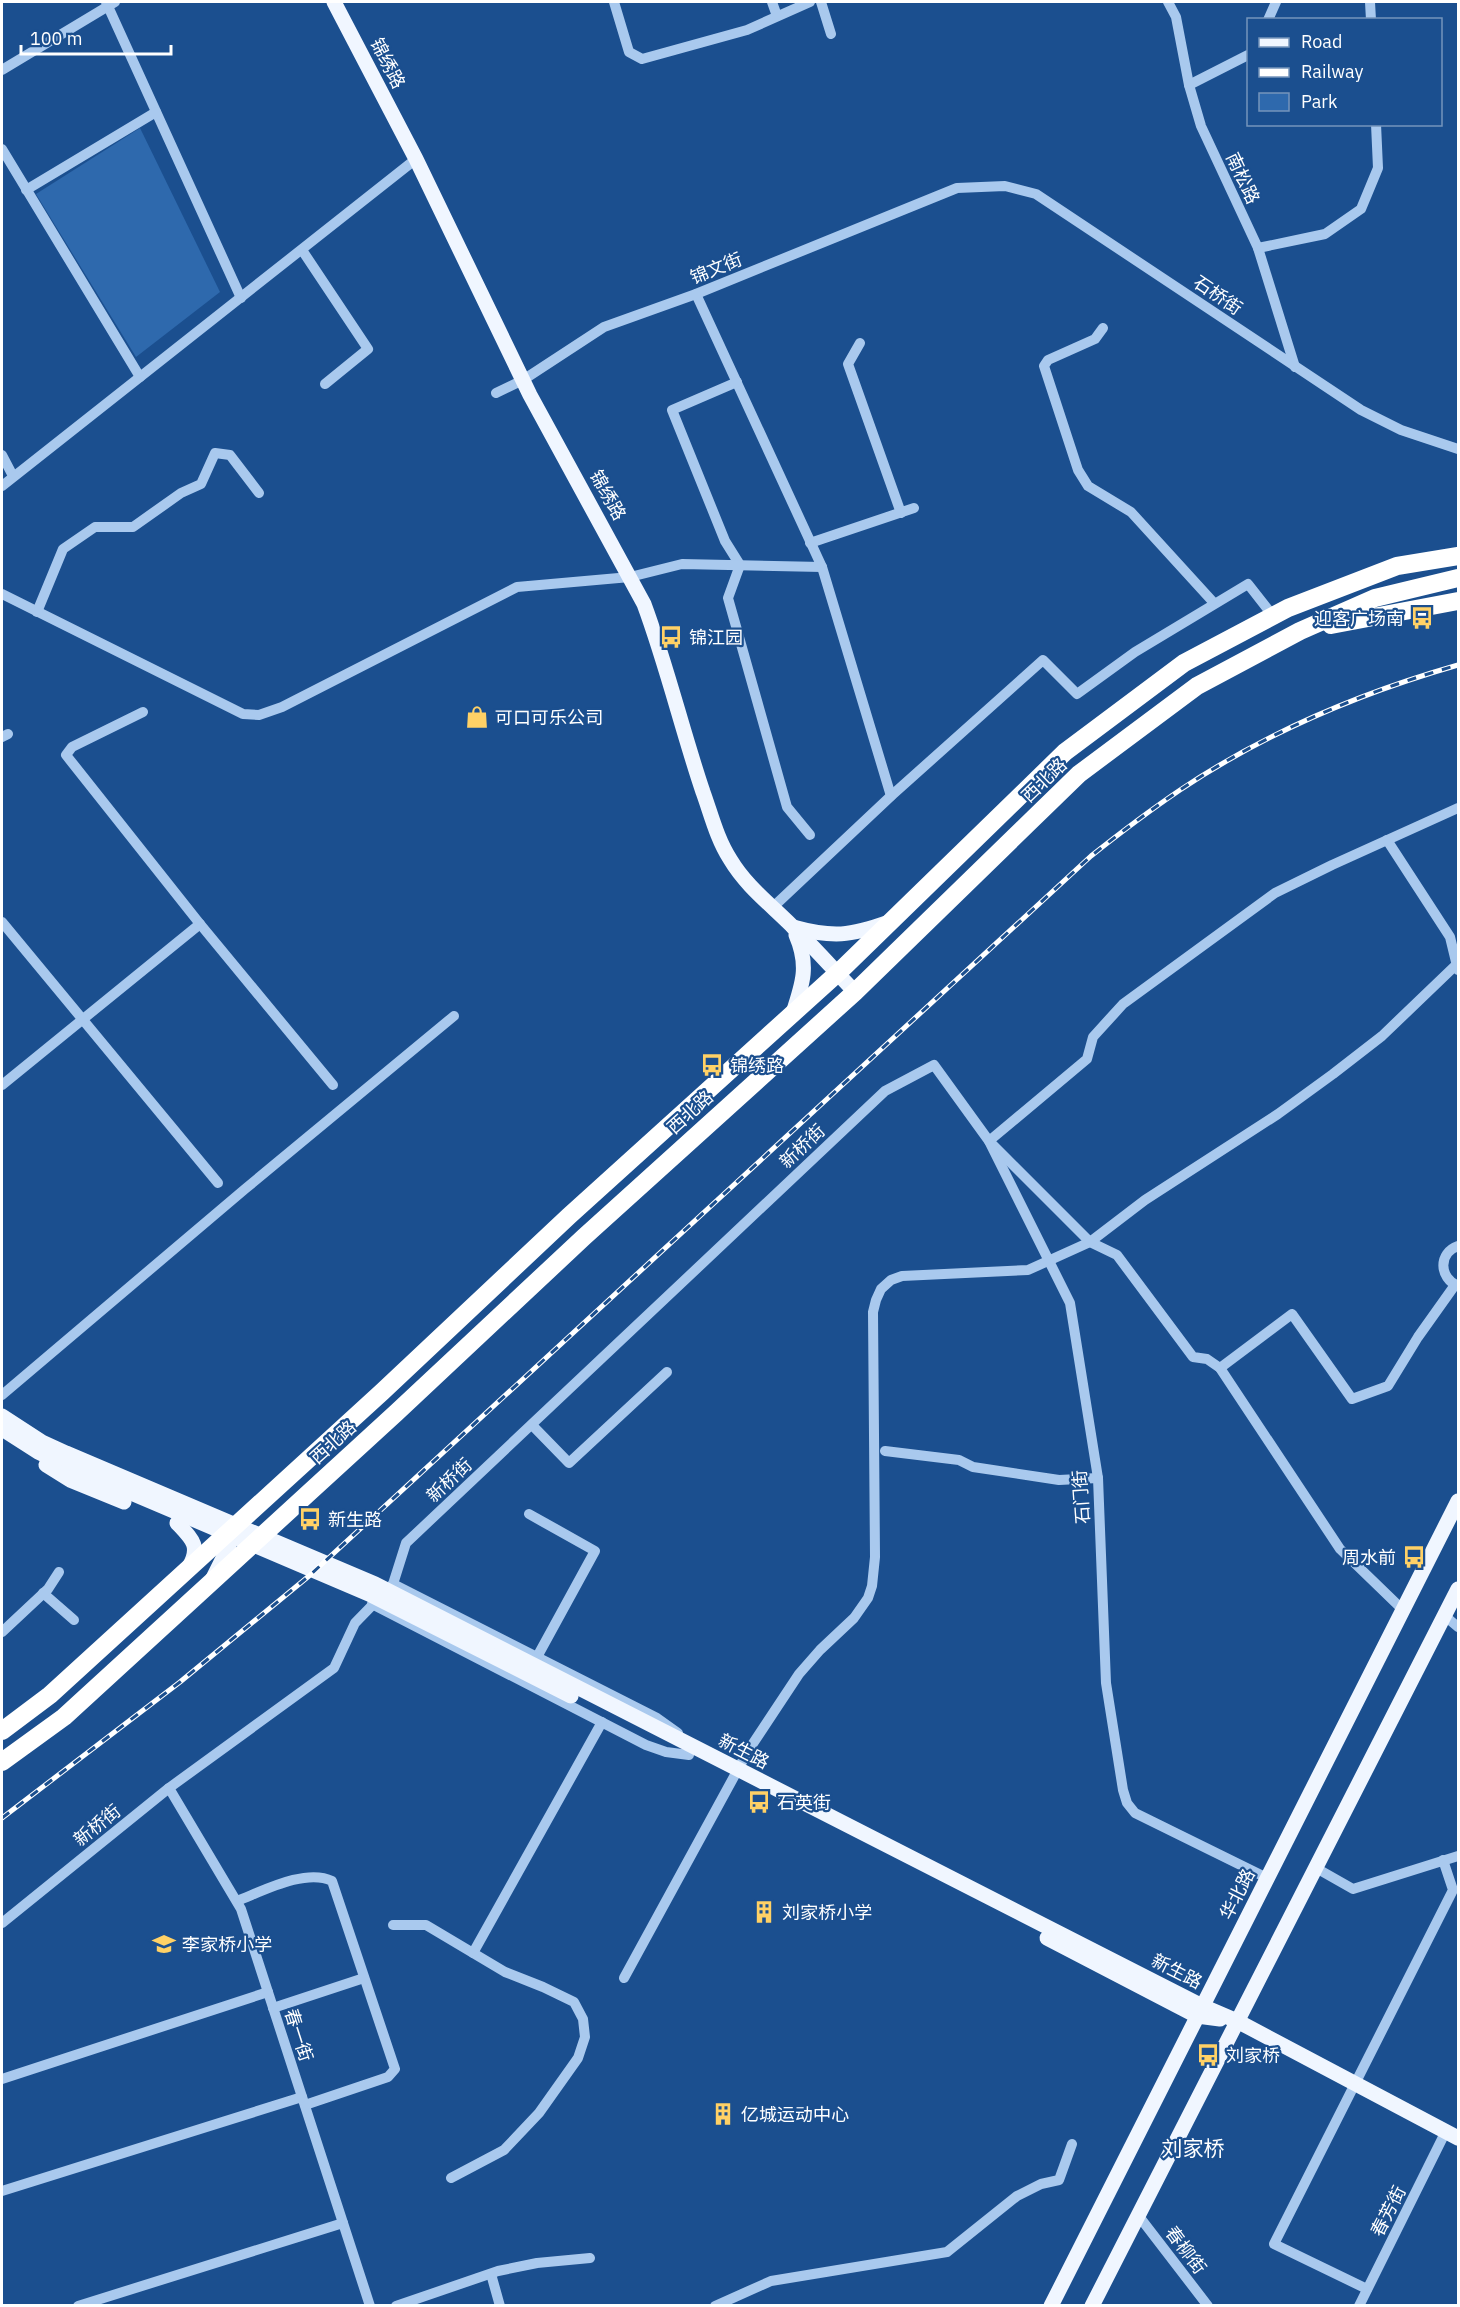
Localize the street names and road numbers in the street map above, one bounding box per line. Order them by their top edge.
street label: 锦绣路 [365,34,411,92]
street label: 南松路 [1221,149,1265,207]
street label: 锦文街 [687,247,745,289]
street label: 石桥街 [1189,270,1247,320]
street label: 锦绣路 [585,466,631,524]
street label: 西北路 [1017,753,1071,807]
street label: 西北路 [662,1085,718,1139]
street label: 新桥街 [774,1119,830,1173]
street label: 西北路 [305,1415,361,1469]
street label: 新桥街 [421,1453,477,1507]
street label: 石门街 [1068,1469,1094,1525]
street label: 新生路 [715,1728,773,1774]
street label: 新桥街 [69,1799,125,1851]
street label: 华北路 [1214,1865,1260,1923]
street label: 新生路 [1148,1948,1206,1994]
street label: 春一街 [280,2006,318,2064]
street label: 春芳街 [1365,2182,1411,2240]
street label: 春柳街 [1161,2222,1211,2278]

